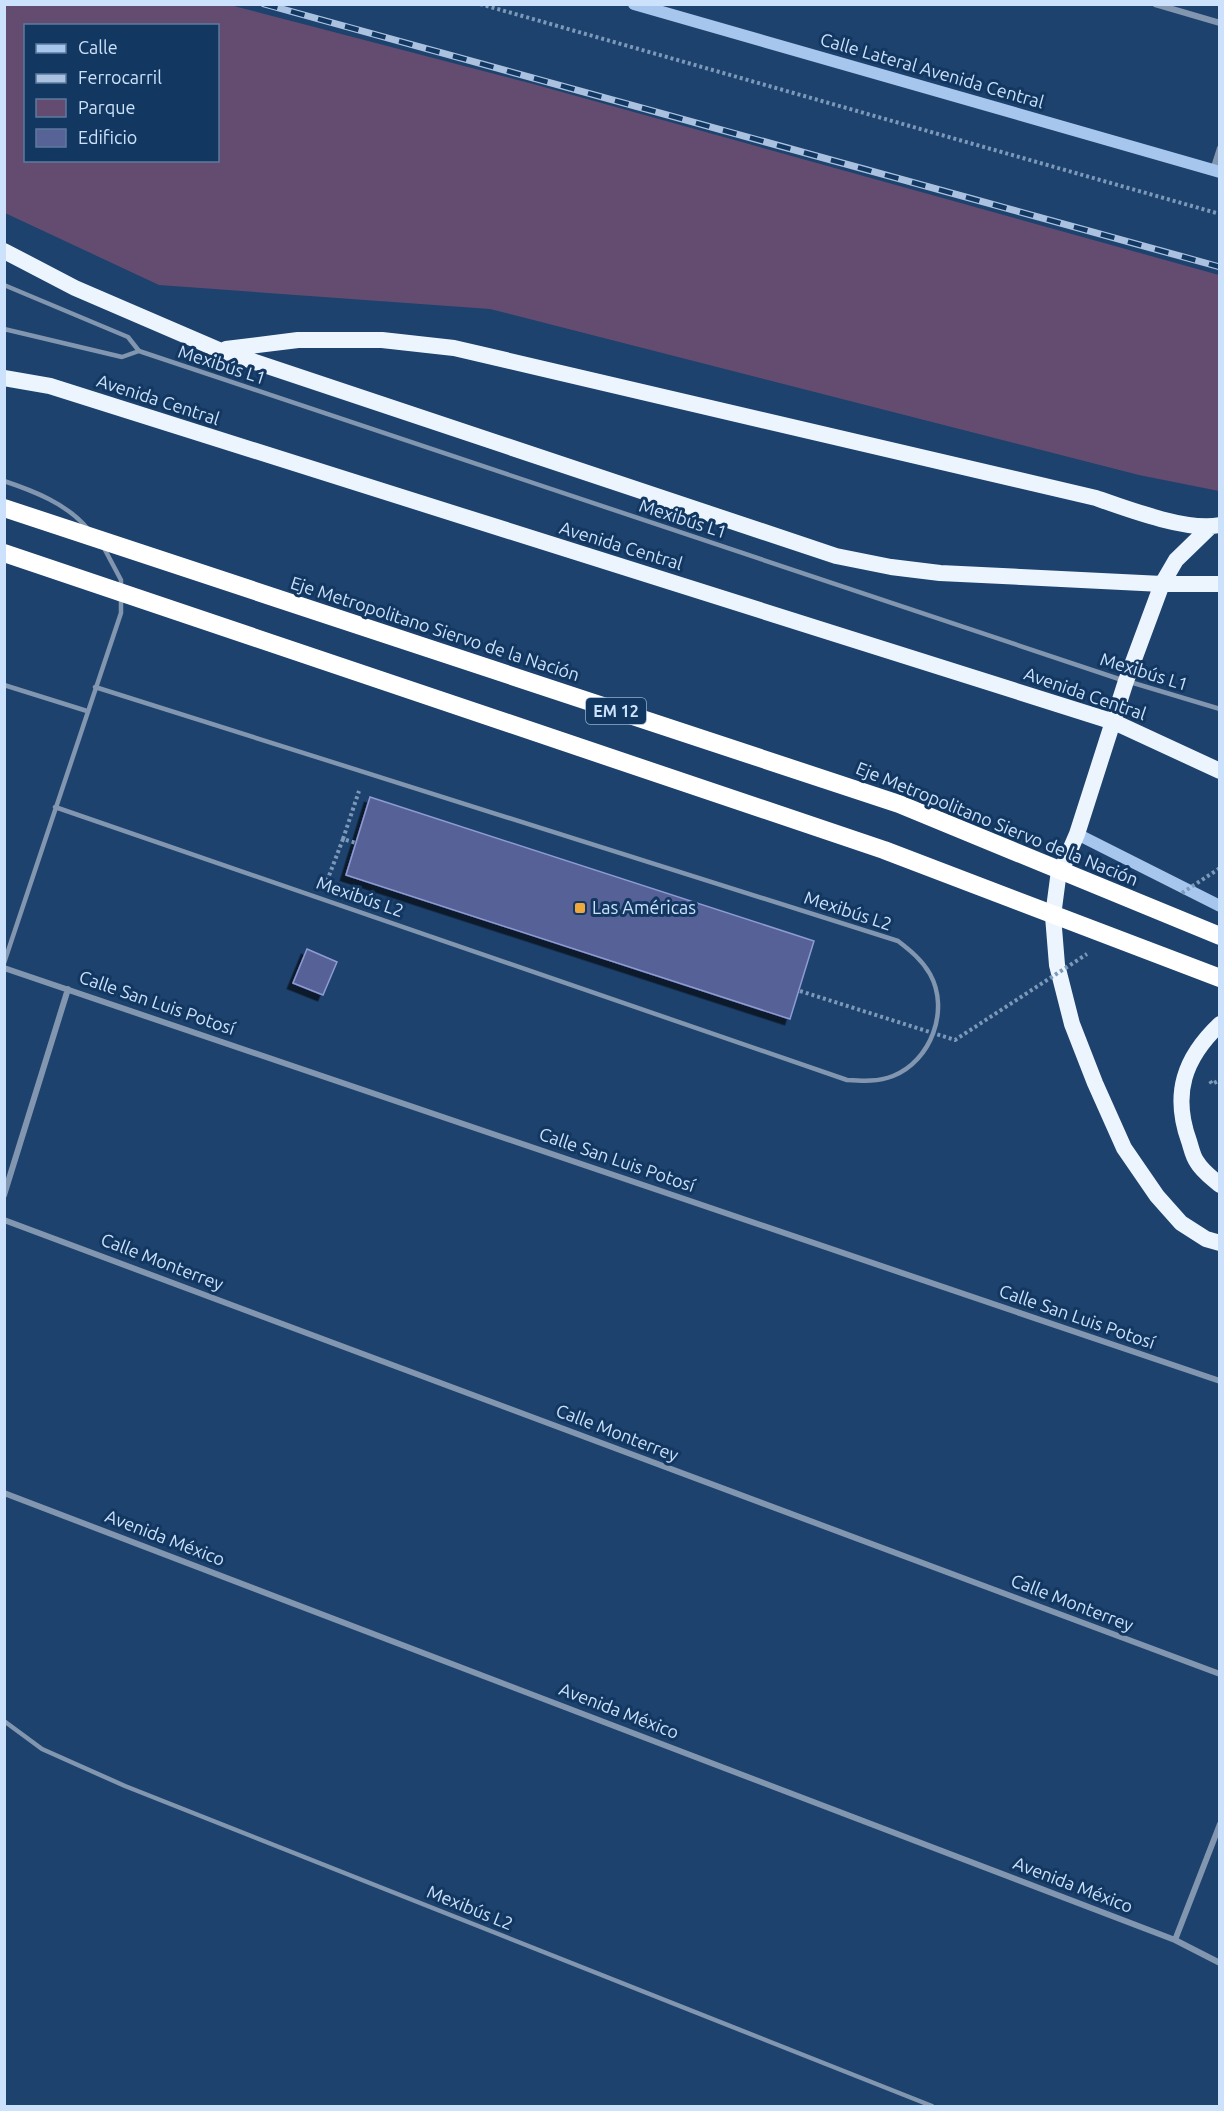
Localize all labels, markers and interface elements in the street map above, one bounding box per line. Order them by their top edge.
legend [24,24,219,162]
street label: Calle Lateral Avenida Central [818,28,1047,112]
text: Calle [78,37,118,57]
text: Ferrocarril [78,67,162,87]
text: Parque [78,97,135,117]
text: Edificio [78,127,137,147]
street label: Mexibús L1 [176,340,269,388]
street label: Avenida Central [94,370,222,428]
street label: Mexibús L1 [637,494,730,542]
street label: Avenida Central [557,517,686,573]
street label: Eje Metropolitano Siervo de la Nación [288,572,582,684]
street label: Mexibús L1 [1098,648,1191,694]
street label: Avenida Central [1022,663,1149,723]
road number: EM 12 [586,698,646,724]
street label: Eje Metropolitano Siervo de la Nación [853,757,1141,889]
street label: Mexibús L2 [314,872,407,920]
street label: Mexibús L2 [802,886,895,934]
place label: Las Américas [592,897,696,917]
marker: Las Américas [573,901,587,915]
street label: Calle San Luis Potosí [77,966,238,1038]
street label: Calle San Luis Potosí [537,1123,698,1195]
street label: Calle Monterrey [98,1229,227,1294]
street label: Calle San Luis Potosí [997,1280,1158,1352]
street label: Calle Monterrey [553,1400,682,1465]
street label: Avenida México [103,1505,228,1569]
street label: Calle Monterrey [1008,1570,1137,1635]
street label: Avenida México [557,1678,682,1742]
street label: Avenida México [1011,1852,1136,1916]
street label: Mexibús L2 [424,1881,516,1933]

